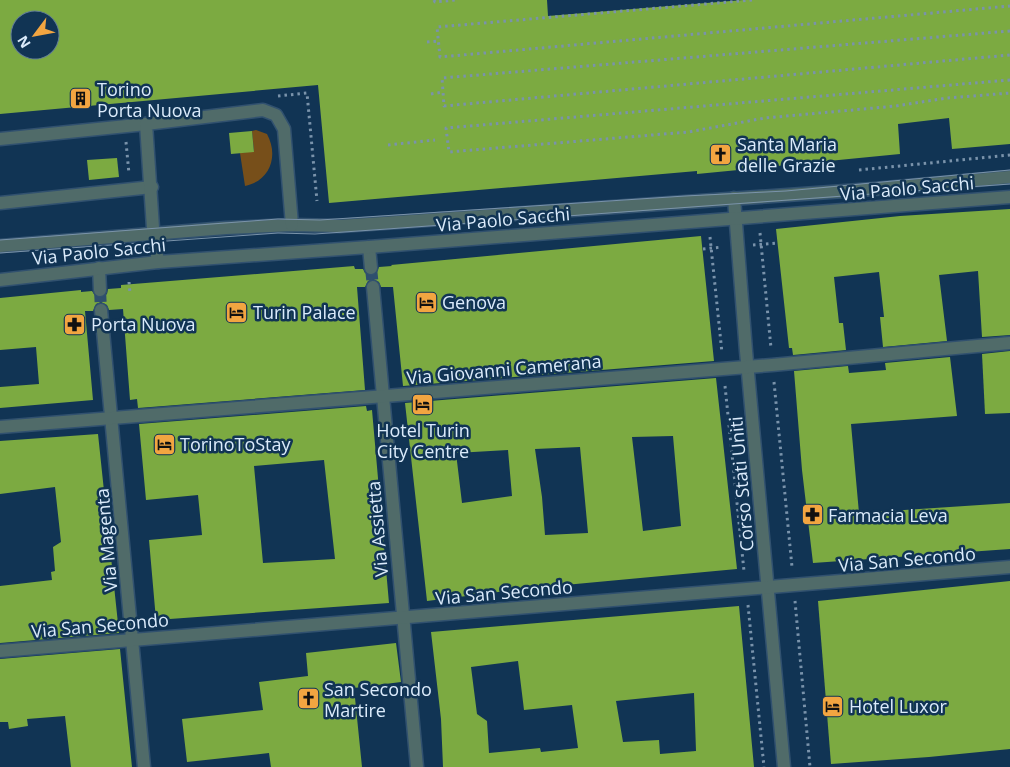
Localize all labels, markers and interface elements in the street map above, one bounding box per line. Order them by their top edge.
north arrow [10,10,60,60]
text: N [12,32,35,52]
place label: Torino Porta Nuova [97,77,202,122]
building icon: Torino Porta Nuova [69,87,93,111]
place label: Santa Maria delle Grazie [737,132,837,177]
church icon: Santa Maria delle Grazie [709,142,733,166]
street label: Via Paolo Sacchi [839,170,975,206]
street label: Via Paolo Sacchi [435,201,571,237]
street label: Via Paolo Sacchi [31,232,167,270]
hotel icon: Genova [414,290,438,314]
place label: Genova [442,290,506,314]
hotel icon: Turin Palace [225,300,249,324]
place label: Turin Palace [253,300,356,324]
pharmacy icon: Porta Nuova [63,312,87,336]
place label: Porta Nuova [91,312,196,336]
street label: Via Giovanni Camerana [406,349,602,389]
hotel icon: Hotel Turin City Centre [411,393,435,417]
street label: Corso Stati Uniti [723,416,759,552]
place label: Hotel Turin City Centre [376,418,470,463]
hotel icon: TorinoToStay [152,432,176,456]
place label: TorinoToStay [180,432,292,456]
street label: Via Assietta [361,480,393,578]
street label: Via Magenta [90,487,122,593]
pharmacy icon: Farmacia Leva [800,503,824,527]
place label: Farmacia Leva [828,503,948,527]
street label: Via San Secondo [837,541,977,577]
street label: Via San Secondo [434,574,574,610]
street label: Via San Secondo [30,607,170,643]
place label: San Secondo Martire [324,677,432,722]
church icon: San Secondo Martire [296,687,320,711]
hotel icon: Hotel Luxor [821,694,845,718]
place label: Hotel Luxor [849,694,948,718]

